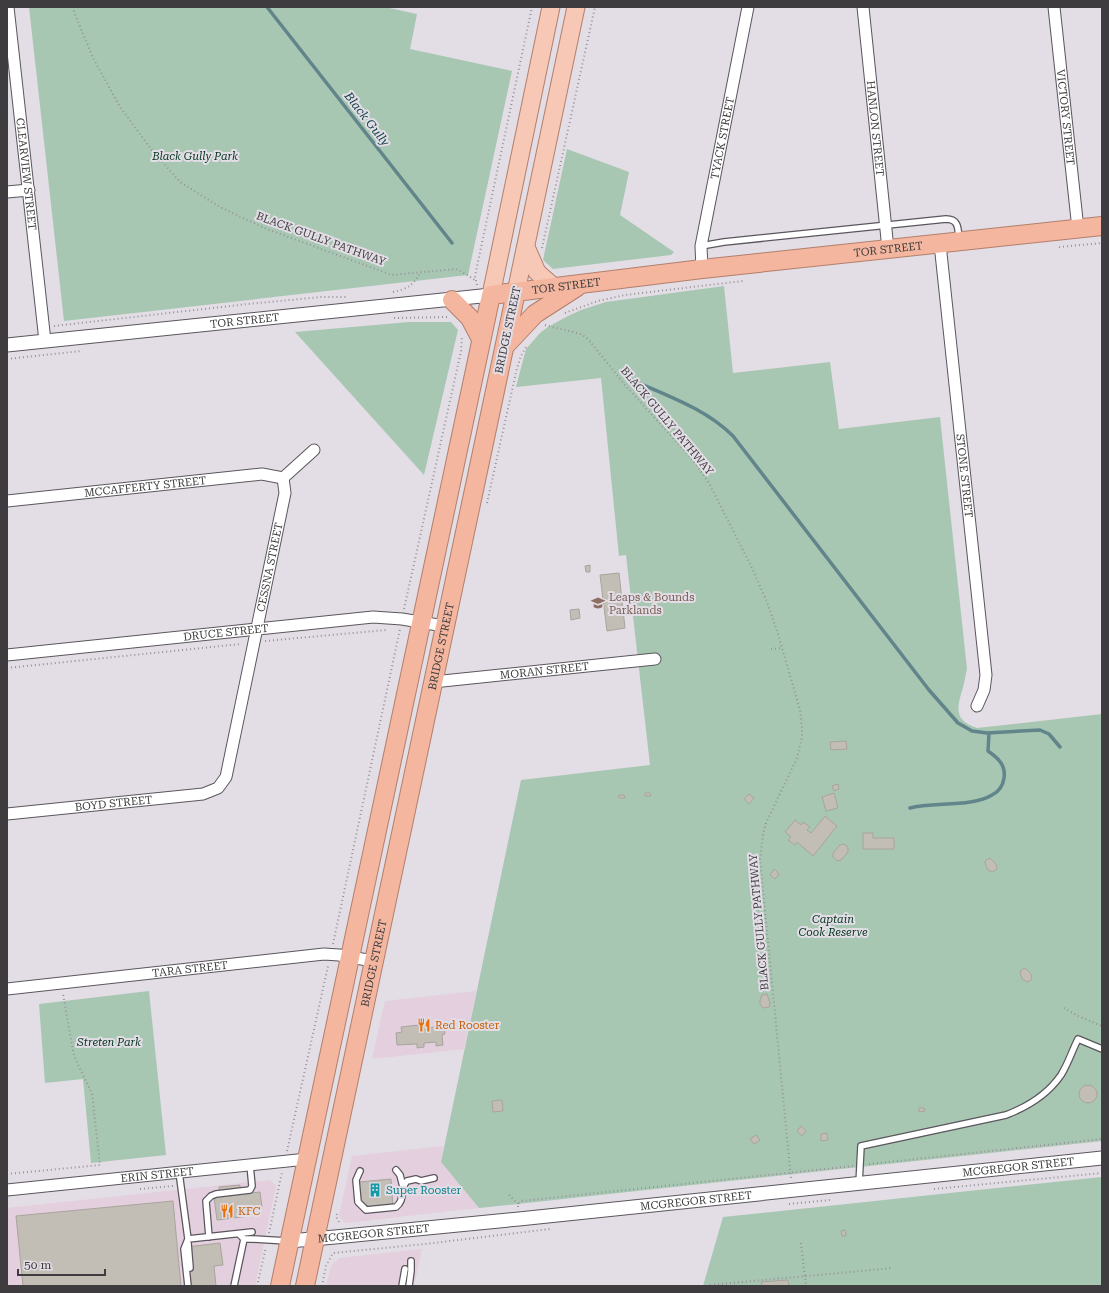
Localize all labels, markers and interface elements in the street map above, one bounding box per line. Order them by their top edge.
street label: VICTORY STREET [1054,69,1078,166]
street label: HANLON STREET [864,80,887,177]
water label: Black Gully [341,89,393,149]
street label: TYACK STREET [708,96,737,180]
street label: CLEARVIEW STREET [14,117,39,231]
park label: Black Gully Park [151,150,238,163]
street label: BLACK GULLY PATHWAY [254,209,388,269]
street label: TOR STREET [853,239,923,259]
street label: TOR STREET [531,275,601,296]
street label: BRIDGE STREET [492,285,524,375]
street label: TOR STREET [210,310,280,330]
street label: BLACK GULLY PATHWAY [618,364,716,478]
street label: STONE STREET [954,433,976,518]
street label: MCCAFFERTY STREET [84,473,207,499]
street label: CESSNA STREET [254,521,285,613]
place label: Leaps & Bounds Parklands [609,591,694,617]
school or university icon: Leaps & Bounds Parklands [590,595,606,611]
street label: BRIDGE STREET [425,601,456,691]
street label: DRUCE STREET [183,621,269,643]
street label: MORAN STREET [499,659,590,682]
street label: BOYD STREET [74,793,153,814]
street label: BLACK GULLY PATHWAY [747,853,771,991]
park label: Captain Cook Reserve [798,913,868,939]
street label: BRIDGE STREET [358,918,389,1008]
street label: TARA STREET [151,958,228,979]
restaurant icon: Red Rooster [416,1017,432,1033]
place label: Red Rooster [435,1019,500,1032]
park label: Streten Park [76,1036,141,1049]
street label: MCGREGOR STREET [962,1154,1075,1179]
street label: ERIN STREET [120,1164,194,1185]
building icon: Super Rooster [367,1182,383,1198]
place label: Super Rooster [386,1184,461,1197]
street label: MCGREGOR STREET [639,1188,753,1213]
restaurant icon: KFC [219,1203,235,1219]
place label: KFC [238,1205,261,1218]
street label: MCGREGOR STREET [317,1221,430,1245]
scale bar [18,1251,105,1277]
text: 50 m [24,1258,51,1272]

